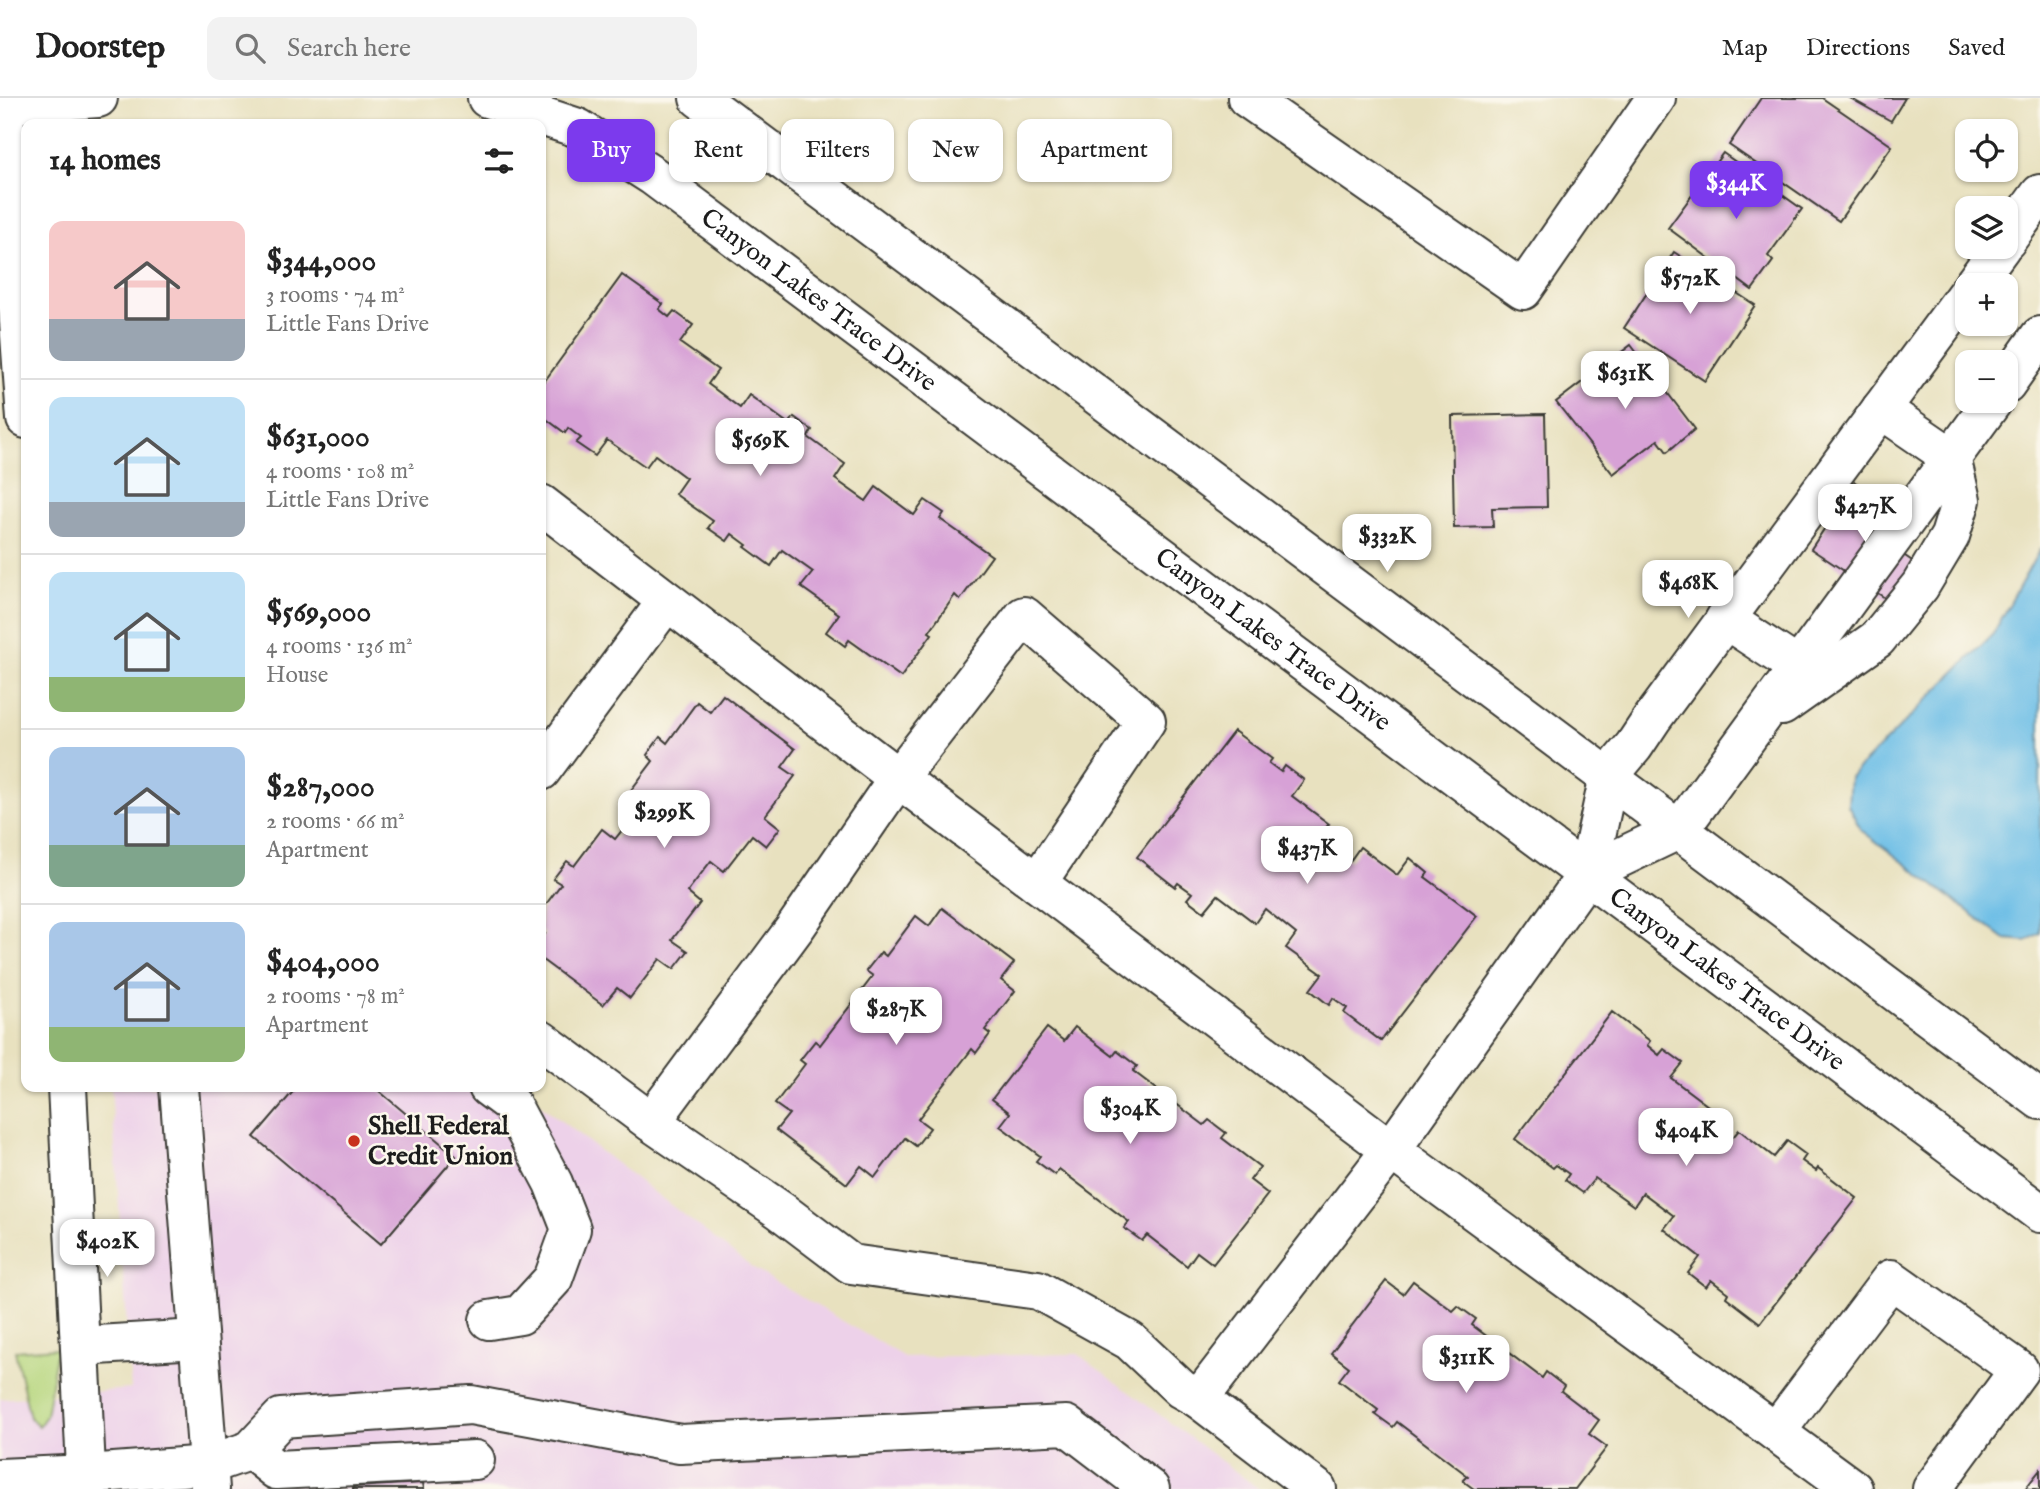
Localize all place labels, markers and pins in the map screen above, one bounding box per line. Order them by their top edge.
pin: $344K [1687,162,1785,221]
pin: $572K [1641,256,1739,316]
pin: $631K [1576,352,1674,411]
pin: $569K [711,418,809,478]
pin: $427K [1816,484,1914,544]
pin: $332K [1338,514,1436,574]
pin: $468K [1639,560,1737,620]
pin: $299K [615,790,713,850]
pin: $437K [1258,826,1356,886]
pin: $287K [847,988,945,1047]
pin: $304K [1081,1086,1179,1146]
pin: $404K [1637,1108,1735,1168]
place label: Shell Federal Credit Union [368,1110,513,1173]
marker: Shell Federal Credit Union [346,1133,362,1149]
pin: $402K [58,1220,156,1279]
pin: $311K [1417,1336,1515,1395]

